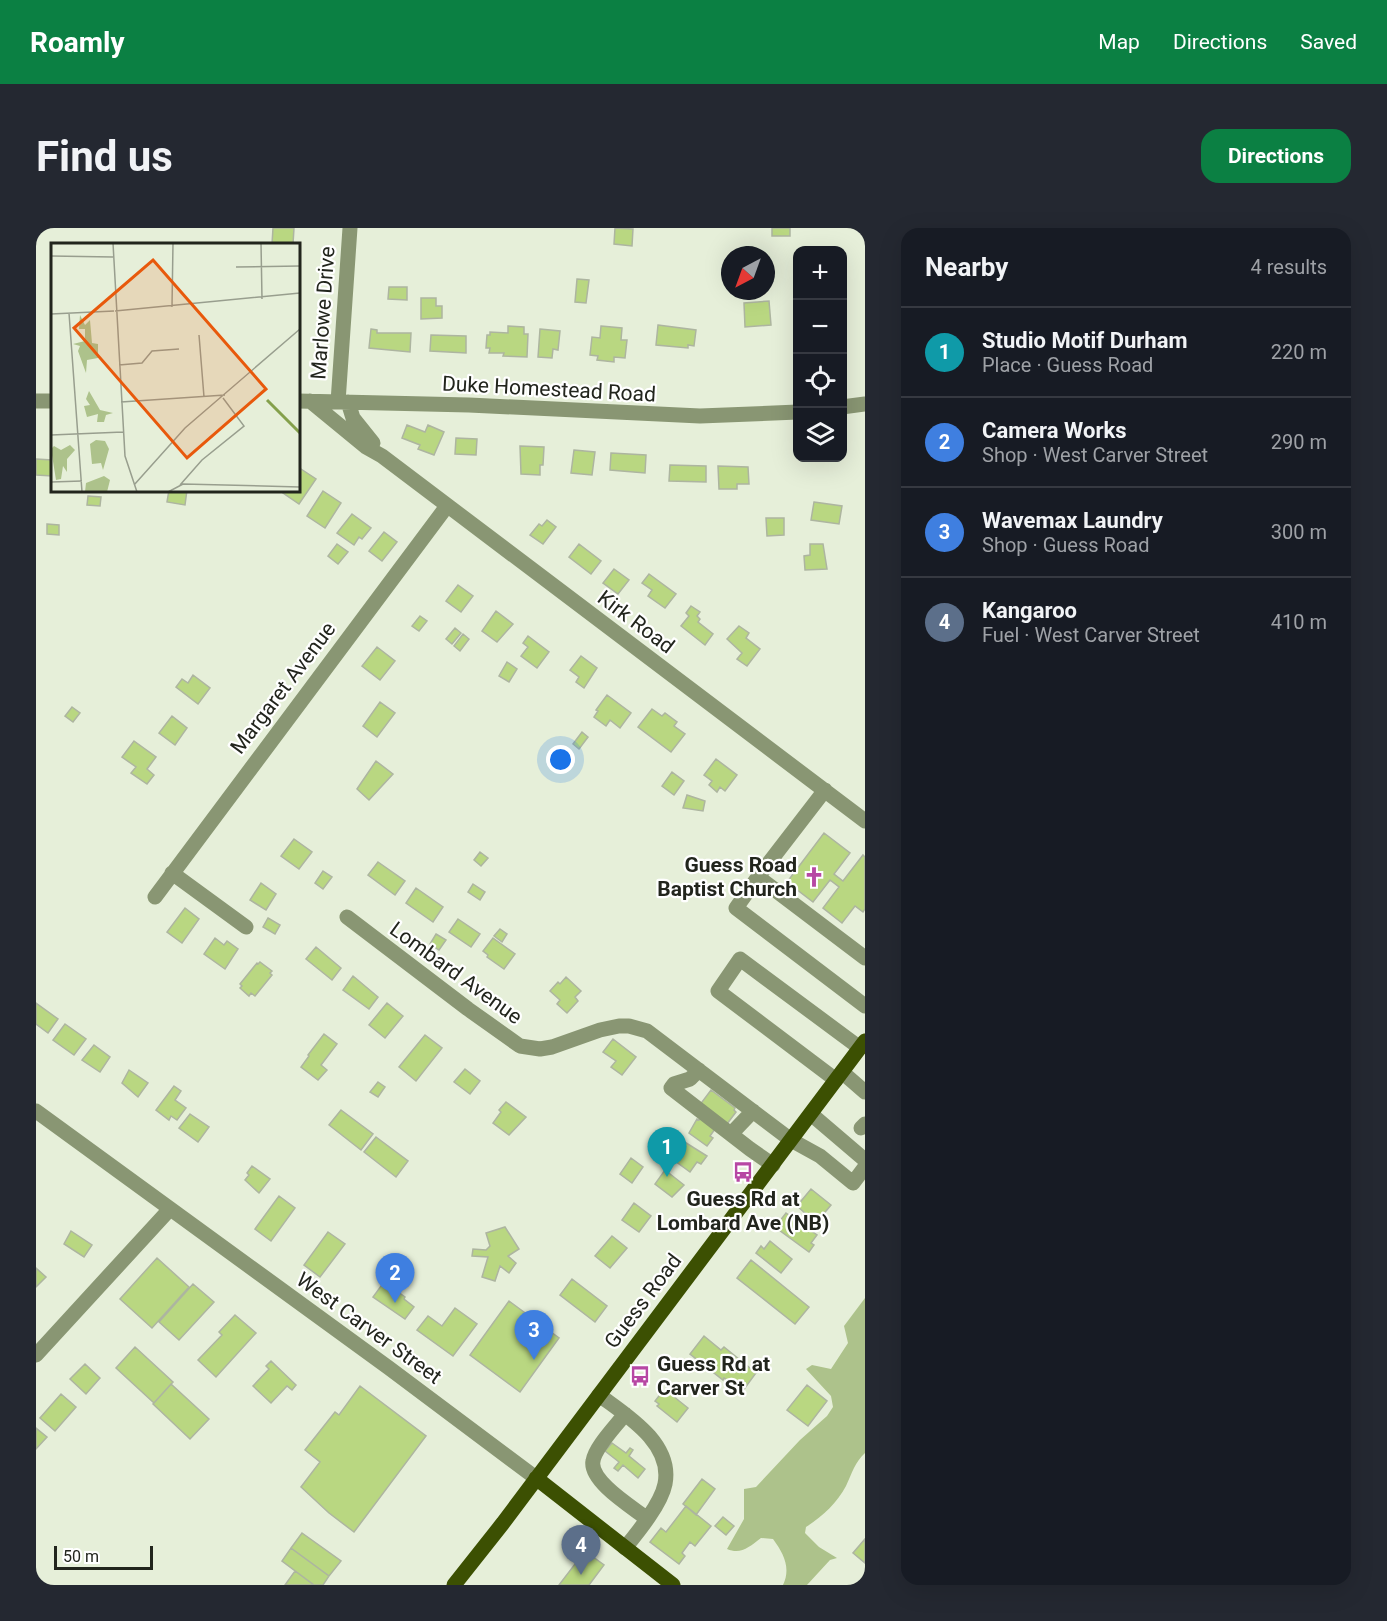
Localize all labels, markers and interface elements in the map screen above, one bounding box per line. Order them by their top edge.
text: Roamly [30,26,125,59]
text: Map [1098,30,1140,54]
text: Directions [1173,30,1267,54]
text: Saved [1300,30,1357,54]
button: Directions [1201,129,1351,183]
text: Find us [36,132,173,181]
inset map [51,243,300,492]
street label: Marlowe Drive [306,246,340,380]
north arrow [721,246,775,300]
map controls [793,246,847,462]
button: + [793,246,847,300]
text: Nearby [925,252,1008,282]
text: 4 results [1251,255,1327,279]
button: − [793,300,847,354]
text: Studio Motif Durham [982,328,1188,353]
text: 1 [939,340,950,364]
text: 220 m [1271,340,1327,364]
text: Place · Guess Road [982,353,1153,377]
button: locate [793,354,847,408]
street label: Duke Homestead Road [441,371,657,407]
button: layers [793,408,847,462]
text: Camera Works [982,418,1127,443]
text: 2 [939,430,950,454]
text: 290 m [1271,430,1327,454]
text: Shop · West Carver Street [982,443,1208,467]
text: Wavemax Laundry [982,508,1163,533]
text: 3 [939,520,950,544]
text: 300 m [1271,520,1327,544]
text: Shop · Guess Road [982,533,1149,557]
street label: Kirk Road [593,586,679,658]
text: Kangaroo [982,598,1077,623]
text: 4 [939,610,950,634]
text: 410 m [1271,610,1327,634]
street label: Margaret Avenue [226,617,340,759]
text: Fuel · West Carver Street [982,623,1200,647]
your location [546,745,575,774]
place label: Guess Road Baptist Church [657,853,797,901]
church icon: Guess Road Baptist Church [802,865,826,889]
street label: Lombard Avenue [385,917,527,1029]
pin: 1 [648,1128,686,1177]
bus stop icon: Guess Rd at Lombard Ave (NB) [731,1160,755,1184]
place label: Guess Rd at Lombard Ave (NB) [657,1187,829,1235]
street label: Guess Road [600,1249,686,1353]
pin: 2 [376,1254,414,1303]
street label: West Carver Street [292,1267,446,1389]
pin: 3 [514,1310,554,1360]
place label: Guess Rd at Carver St [657,1352,770,1400]
bus stop icon: Guess Rd at Carver St [628,1364,652,1388]
pin: 4 [562,1526,600,1575]
scale bar [54,1543,153,1570]
text: 50 m [63,1547,99,1566]

